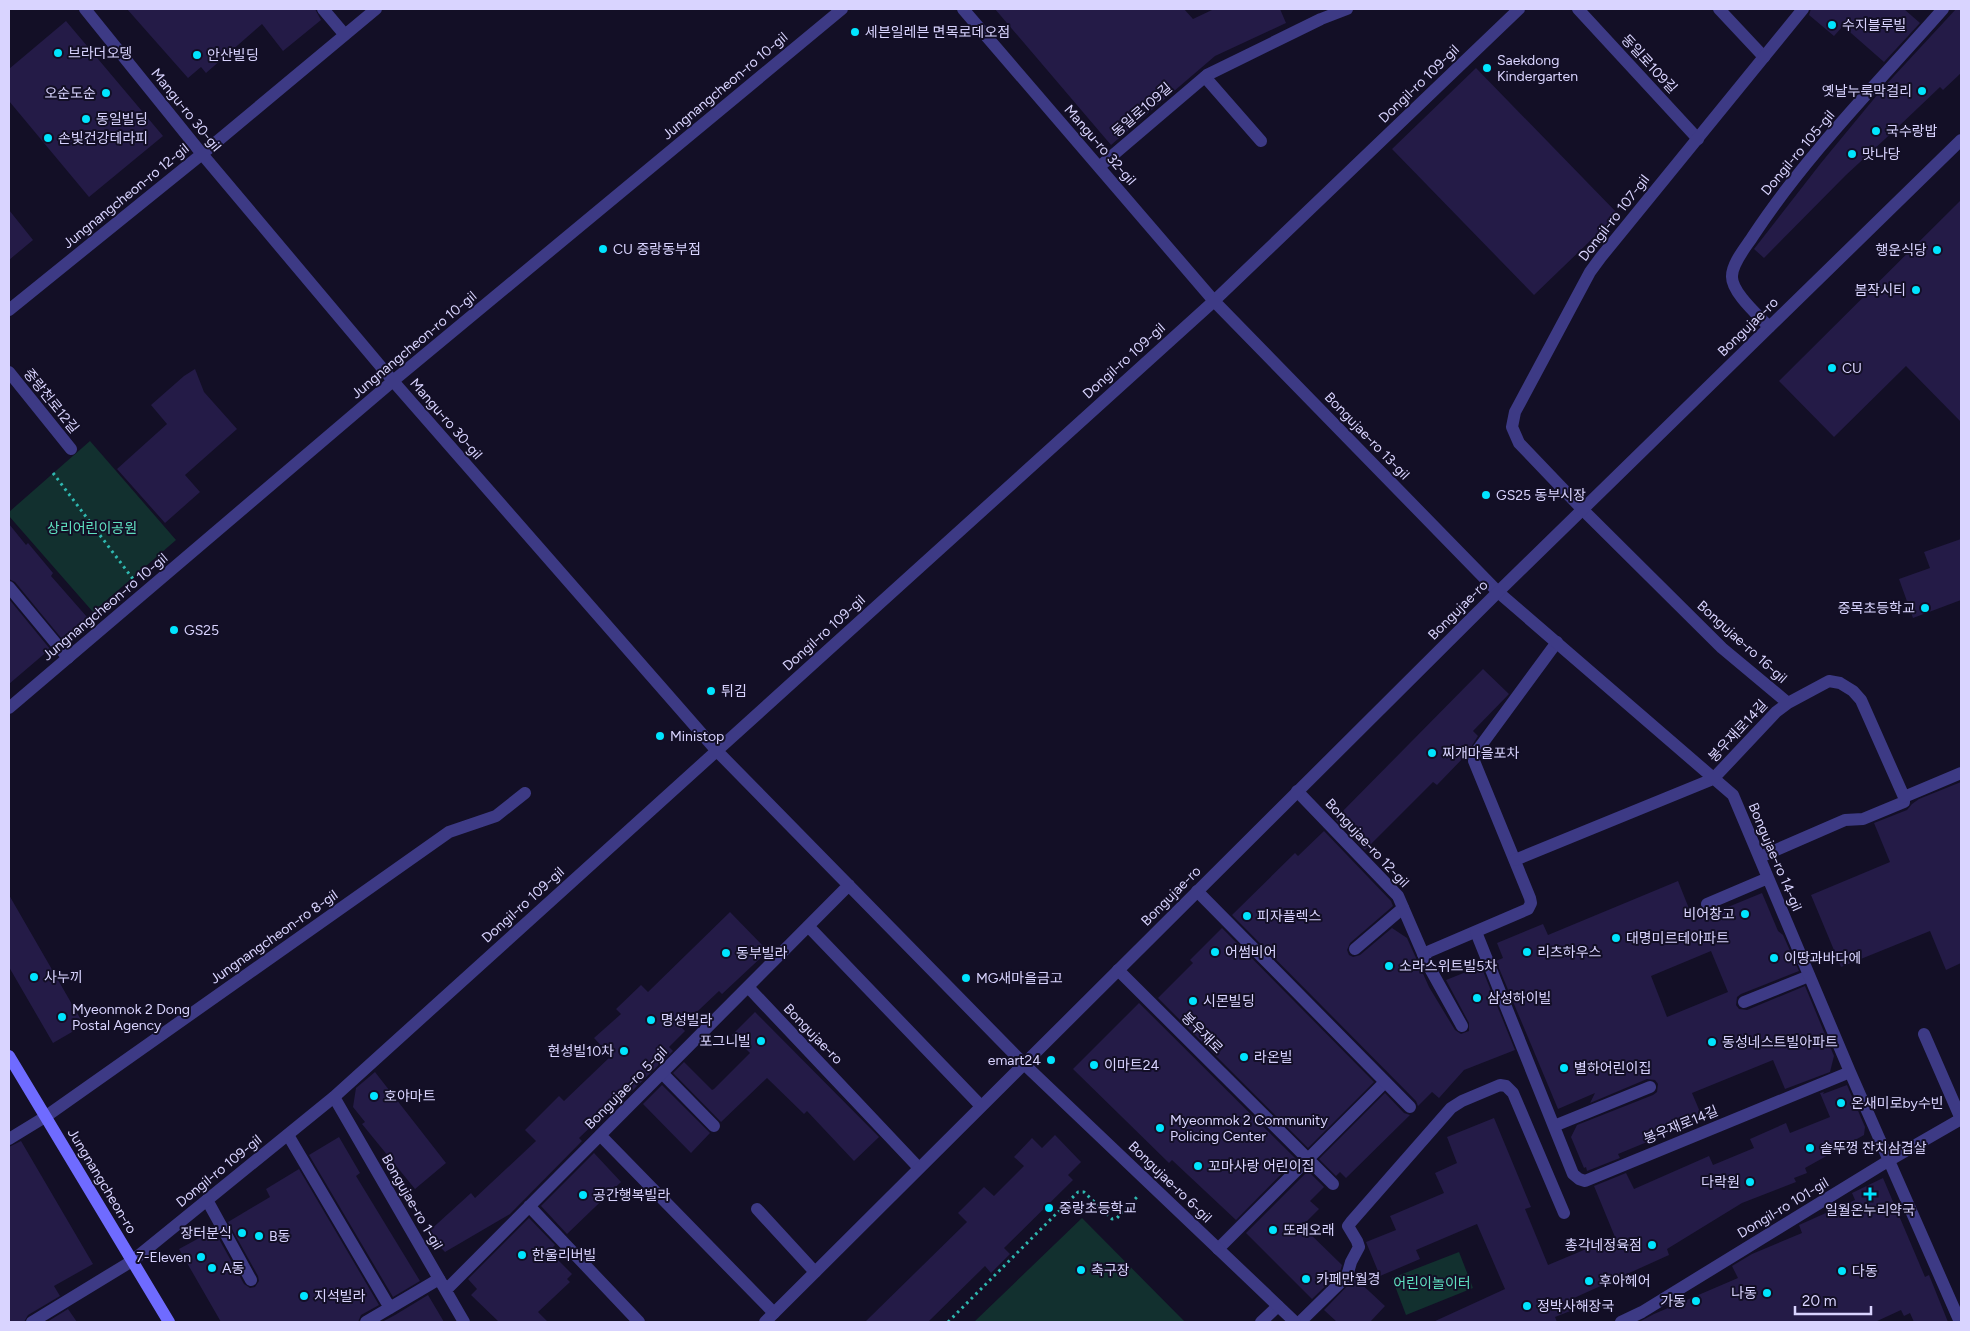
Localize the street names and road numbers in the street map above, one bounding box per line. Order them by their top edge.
street label: Jungnangcheon-ro 10-gil [659,29,791,143]
street label: 동일로109길 [1617,31,1681,97]
street label: Dongil-ro 109-gil [1375,41,1463,127]
street label: Mangu-ro 30-gil [147,65,225,155]
street label: 동일로109길 [1108,79,1176,141]
street label: Mangu-ro 32-gil [1061,101,1139,189]
street label: Dongil-ro 105-gil [1758,107,1838,199]
street label: Jungnangcheon-ro 12-gil [60,140,192,252]
street label: Dongil-ro 107-gil [1575,171,1653,265]
street label: Jungnangcheon-ro 10-gil [348,288,480,402]
street label: Bongujae-ro [1714,294,1782,360]
street label: Dongil-ro 109-gil [1079,319,1169,403]
street label: 중랑천로12길 [20,365,82,437]
street label: Mangu-ro 30-gil [406,375,486,463]
street label: Bongujae-ro 13-gil [1321,389,1413,483]
street label: Jungnangcheon-ro 10-gil [39,550,171,664]
street label: Bongujae-ro [1424,576,1492,644]
street label: Dongil-ro 109-gil [779,591,869,675]
street label: Bongujae-ro 16-gil [1693,597,1791,687]
street label: 봉우재로14길 [1705,696,1771,766]
street label: Bongujae-ro 12-gil [1321,795,1413,891]
street label: Bongujae-ro 14-gil [1744,800,1806,914]
street label: Bongujae-ro [1137,862,1205,930]
street label: Dongil-ro 109-gil [478,863,568,947]
street label: Jungnangcheon-ro 8-gil [207,886,341,988]
street label: Bongujae-ro [780,1000,846,1068]
street label: 봉우재로 [1178,1009,1226,1057]
street label: Bongujae-ro 5-gil [581,1043,671,1133]
street label: 봉우재로14길 [1641,1102,1721,1148]
street label: Jungnangcheon-ro [64,1125,140,1237]
street label: Dongil-ro 109-gil [173,1131,265,1211]
street label: Bongujae-ro 6-gil [1125,1138,1215,1226]
street label: Bongujae-ro 1-gil [378,1151,446,1253]
street label: Dongil-ro 101-gil [1734,1174,1832,1242]

